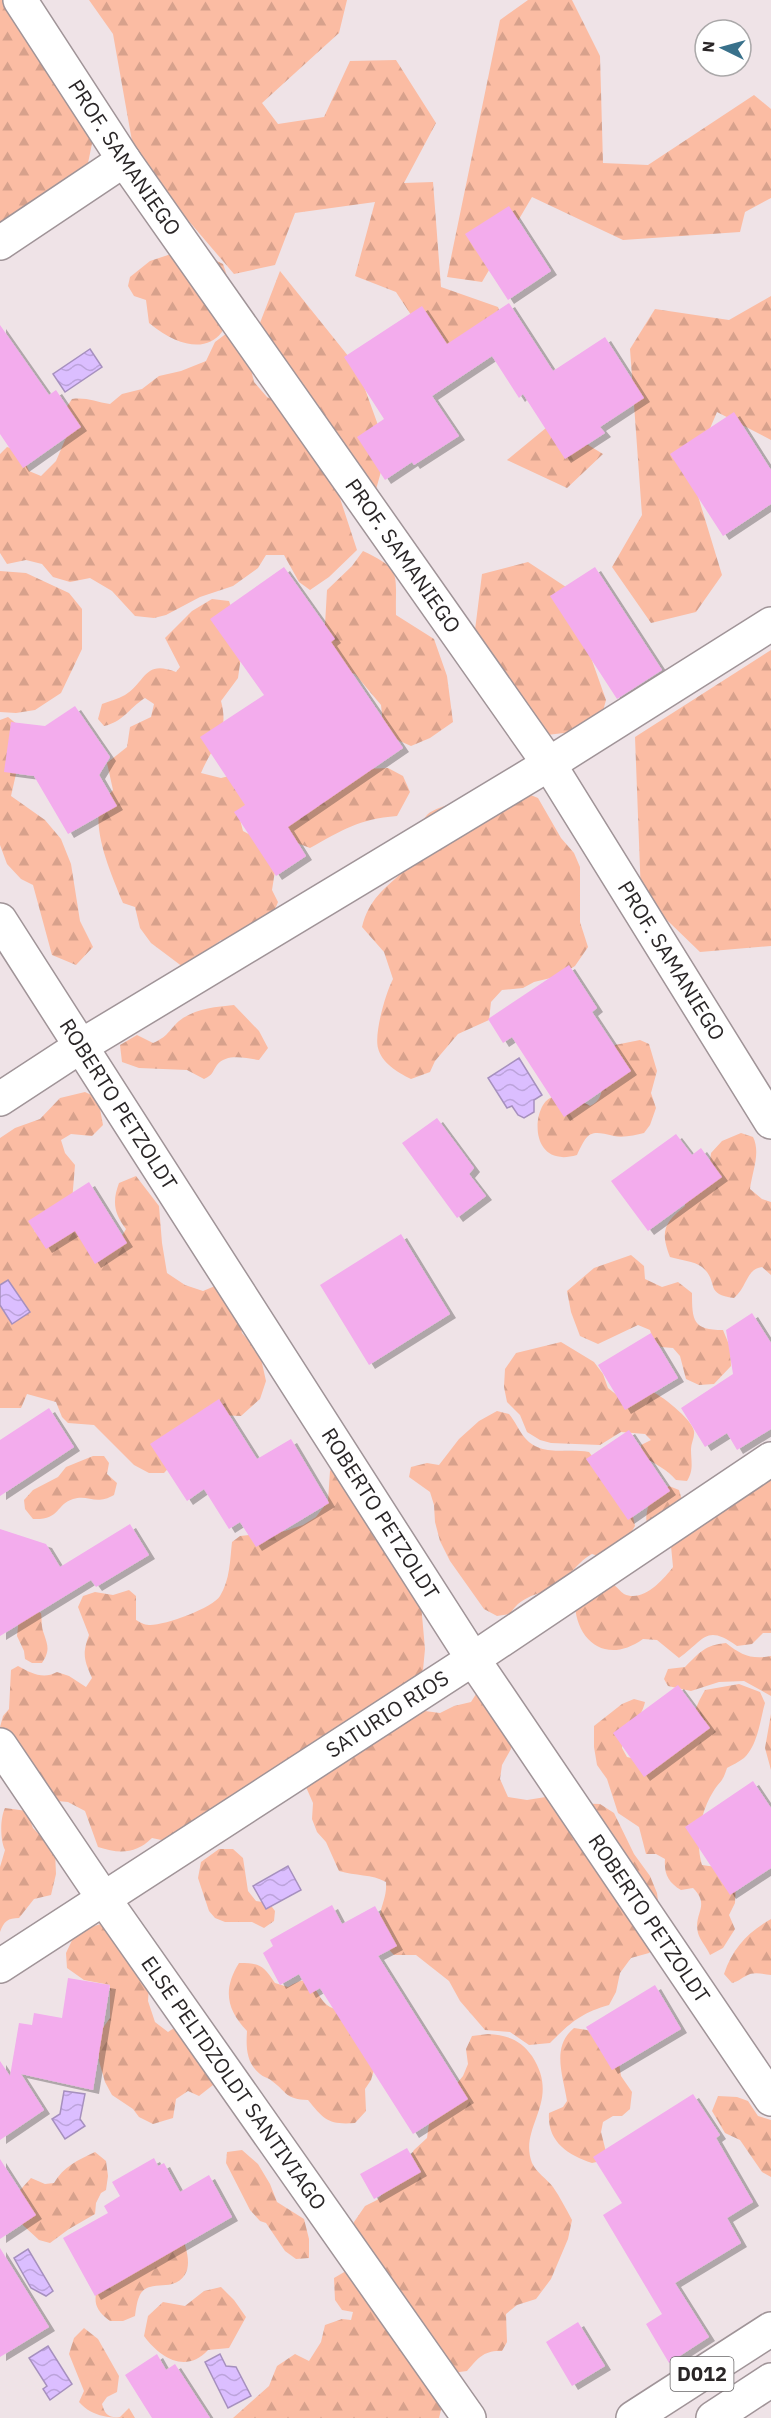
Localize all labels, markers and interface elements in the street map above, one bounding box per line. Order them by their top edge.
north arrow [693,18,753,78]
text: N [698,40,719,53]
street label: PROF. SAMANIEGO [62,74,188,241]
street label: PROF. SAMANIEGO [339,473,467,638]
street label: PROF. SAMANIEGO [612,875,732,1045]
street label: ROBERTO PETZOLDT [54,1013,184,1195]
street label: ROBERTO PETZOLDT [316,1422,446,1604]
street label: SATURIO RIOS [320,1663,454,1764]
street label: ROBERTO PETZOLDT [582,1828,717,2008]
street label: ELSE PELTDZOLDT SANTIVIAGO [135,1950,333,2215]
road number: D012 [670,2357,734,2391]

